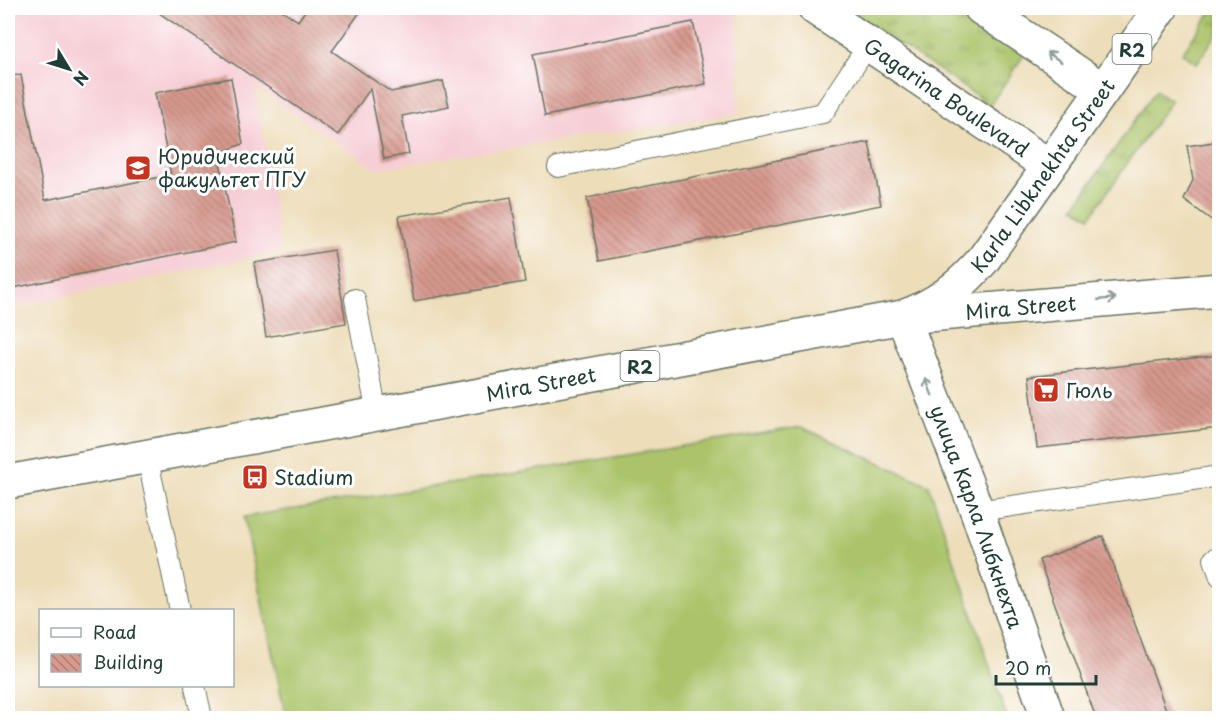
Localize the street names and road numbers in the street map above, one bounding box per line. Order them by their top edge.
street label: Gagarina Boulevard [858,30,1036,164]
road number: R2 [1112,34,1152,64]
street label: Karla Libknekhta Street [964,72,1122,279]
street label: Mira Street [964,287,1077,327]
road number: R2 [620,351,660,381]
street label: Mira Street [484,359,598,409]
street label: улица Карла Либкнехта [923,401,1031,633]

